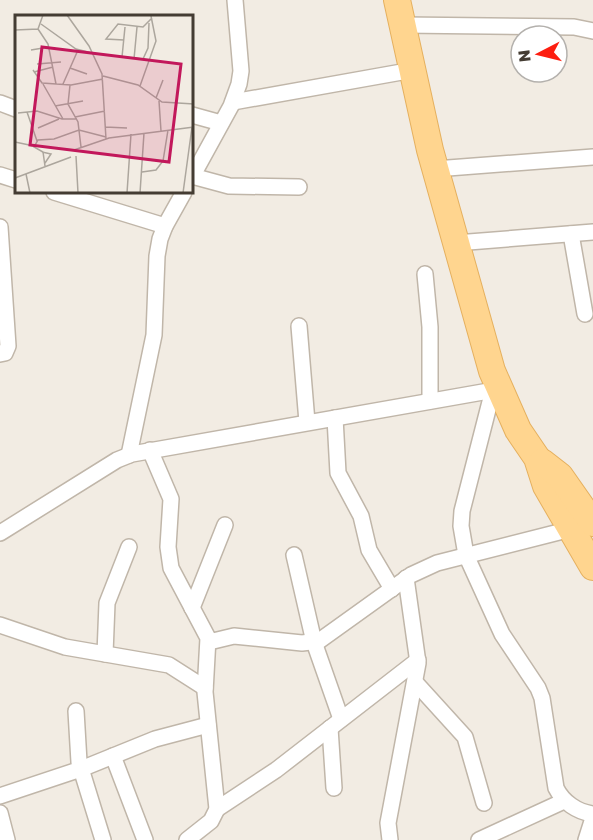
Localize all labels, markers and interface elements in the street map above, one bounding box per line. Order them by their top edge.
inset map [15,15,194,194]
north arrow [509,24,569,84]
text: N [513,49,535,63]

